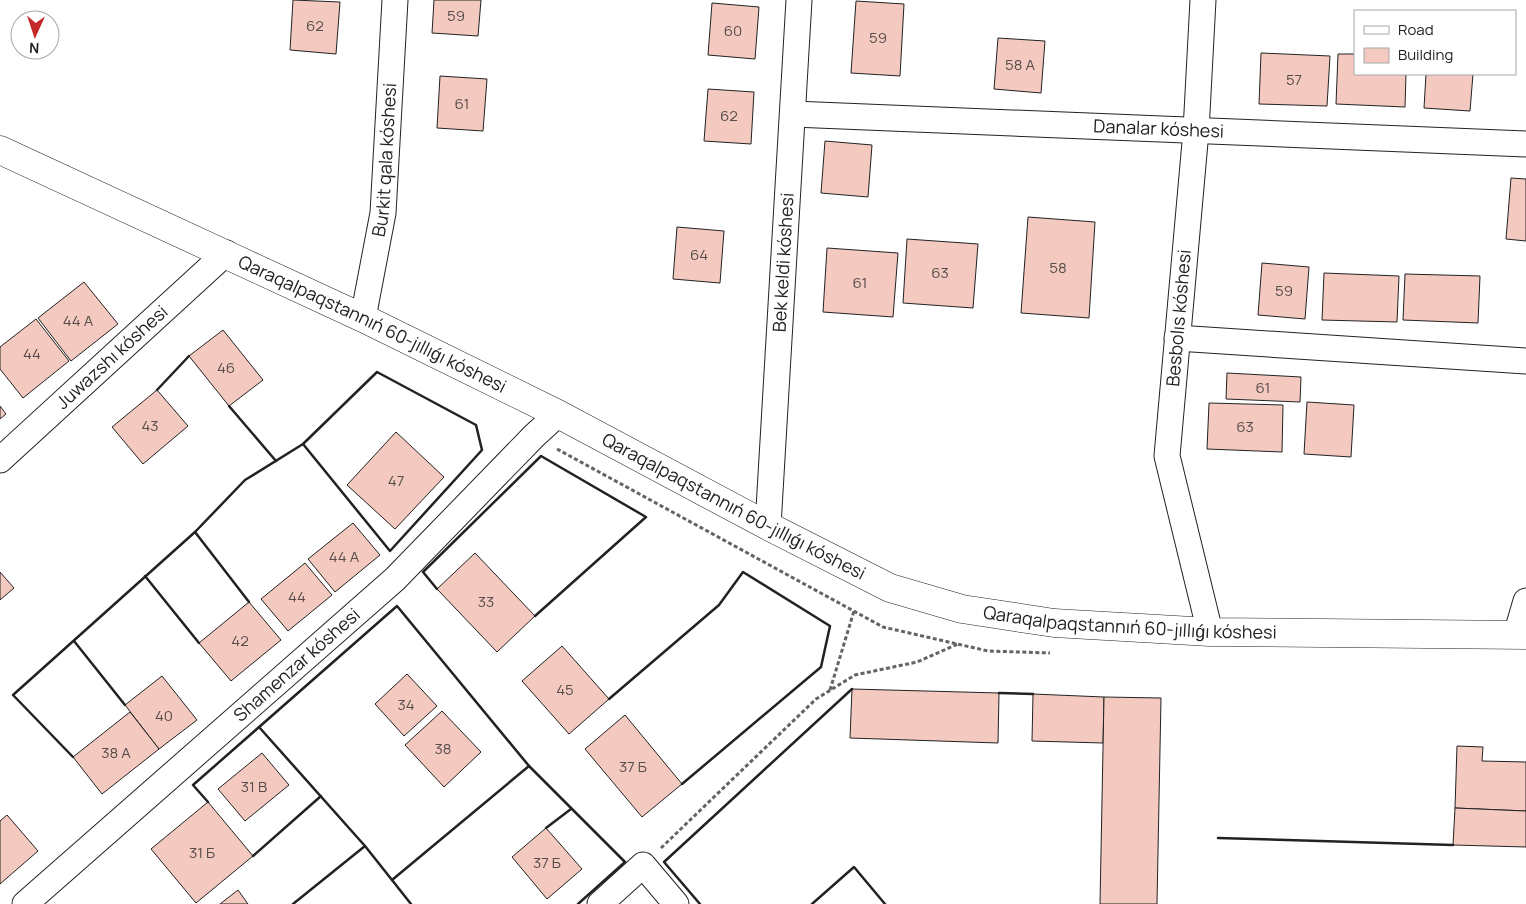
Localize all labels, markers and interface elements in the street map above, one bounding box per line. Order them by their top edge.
house number: 59 [447,5,465,26]
north arrow [10,10,60,60]
legend [1354,10,1516,75]
house number: 62 [306,15,324,36]
text: Road [1398,19,1434,40]
house number: 60 [724,20,742,41]
house number: 59 [869,27,887,48]
text: N [29,39,40,58]
text: Building [1398,44,1453,65]
house number: 58 А [1005,54,1035,75]
house number: 57 [1286,69,1302,90]
street label: Burkit qala kóshesi [366,82,401,239]
house number: 61 [455,93,469,114]
house number: 62 [720,105,738,126]
street label: Danalar kóshesi [1093,113,1225,143]
street label: Bek keldi kóshesi [766,192,799,333]
house number: 64 [690,244,708,265]
street label: Besbolıs kóshesi [1160,248,1196,387]
street label: Qaraqalpaqstannıń 60-jıllıǵı kóshesi [235,249,511,398]
house number: 58 [1049,257,1067,278]
house number: 63 [931,262,949,283]
house number: 61 [853,272,867,293]
house number: 59 [1275,280,1293,301]
street label: Juwazshı kóshesi [50,299,172,414]
house number: 44 А [63,310,94,331]
house number: 44 [23,343,41,364]
house number: 46 [217,357,235,378]
house number: 61 [1256,377,1270,398]
house number: 43 [141,415,159,436]
house number: 63 [1236,416,1254,437]
street label: Qaraqalpaqstannıń 60-jıllıǵı kóshesi [598,427,870,585]
house number: 47 [388,470,404,491]
house number: 44 А [329,546,360,567]
house number: 44 [288,586,306,607]
house number: 33 [478,591,494,612]
street label: Qaraqalpaqstannıń 60-jıllıǵı kóshesi [982,599,1277,644]
street label: Shamenzar kóshesi [228,602,365,726]
house number: 42 [231,630,249,651]
house number: 45 [556,679,574,700]
house number: 34 [397,694,415,715]
house number: 40 [155,705,173,726]
house number: 38 [434,738,452,759]
house number: 38 А [101,742,131,763]
house number: 37 Б [619,756,647,777]
house number: 31 В [241,776,267,797]
house number: 31 Б [189,842,215,863]
house number: 37 Б [533,852,561,873]

